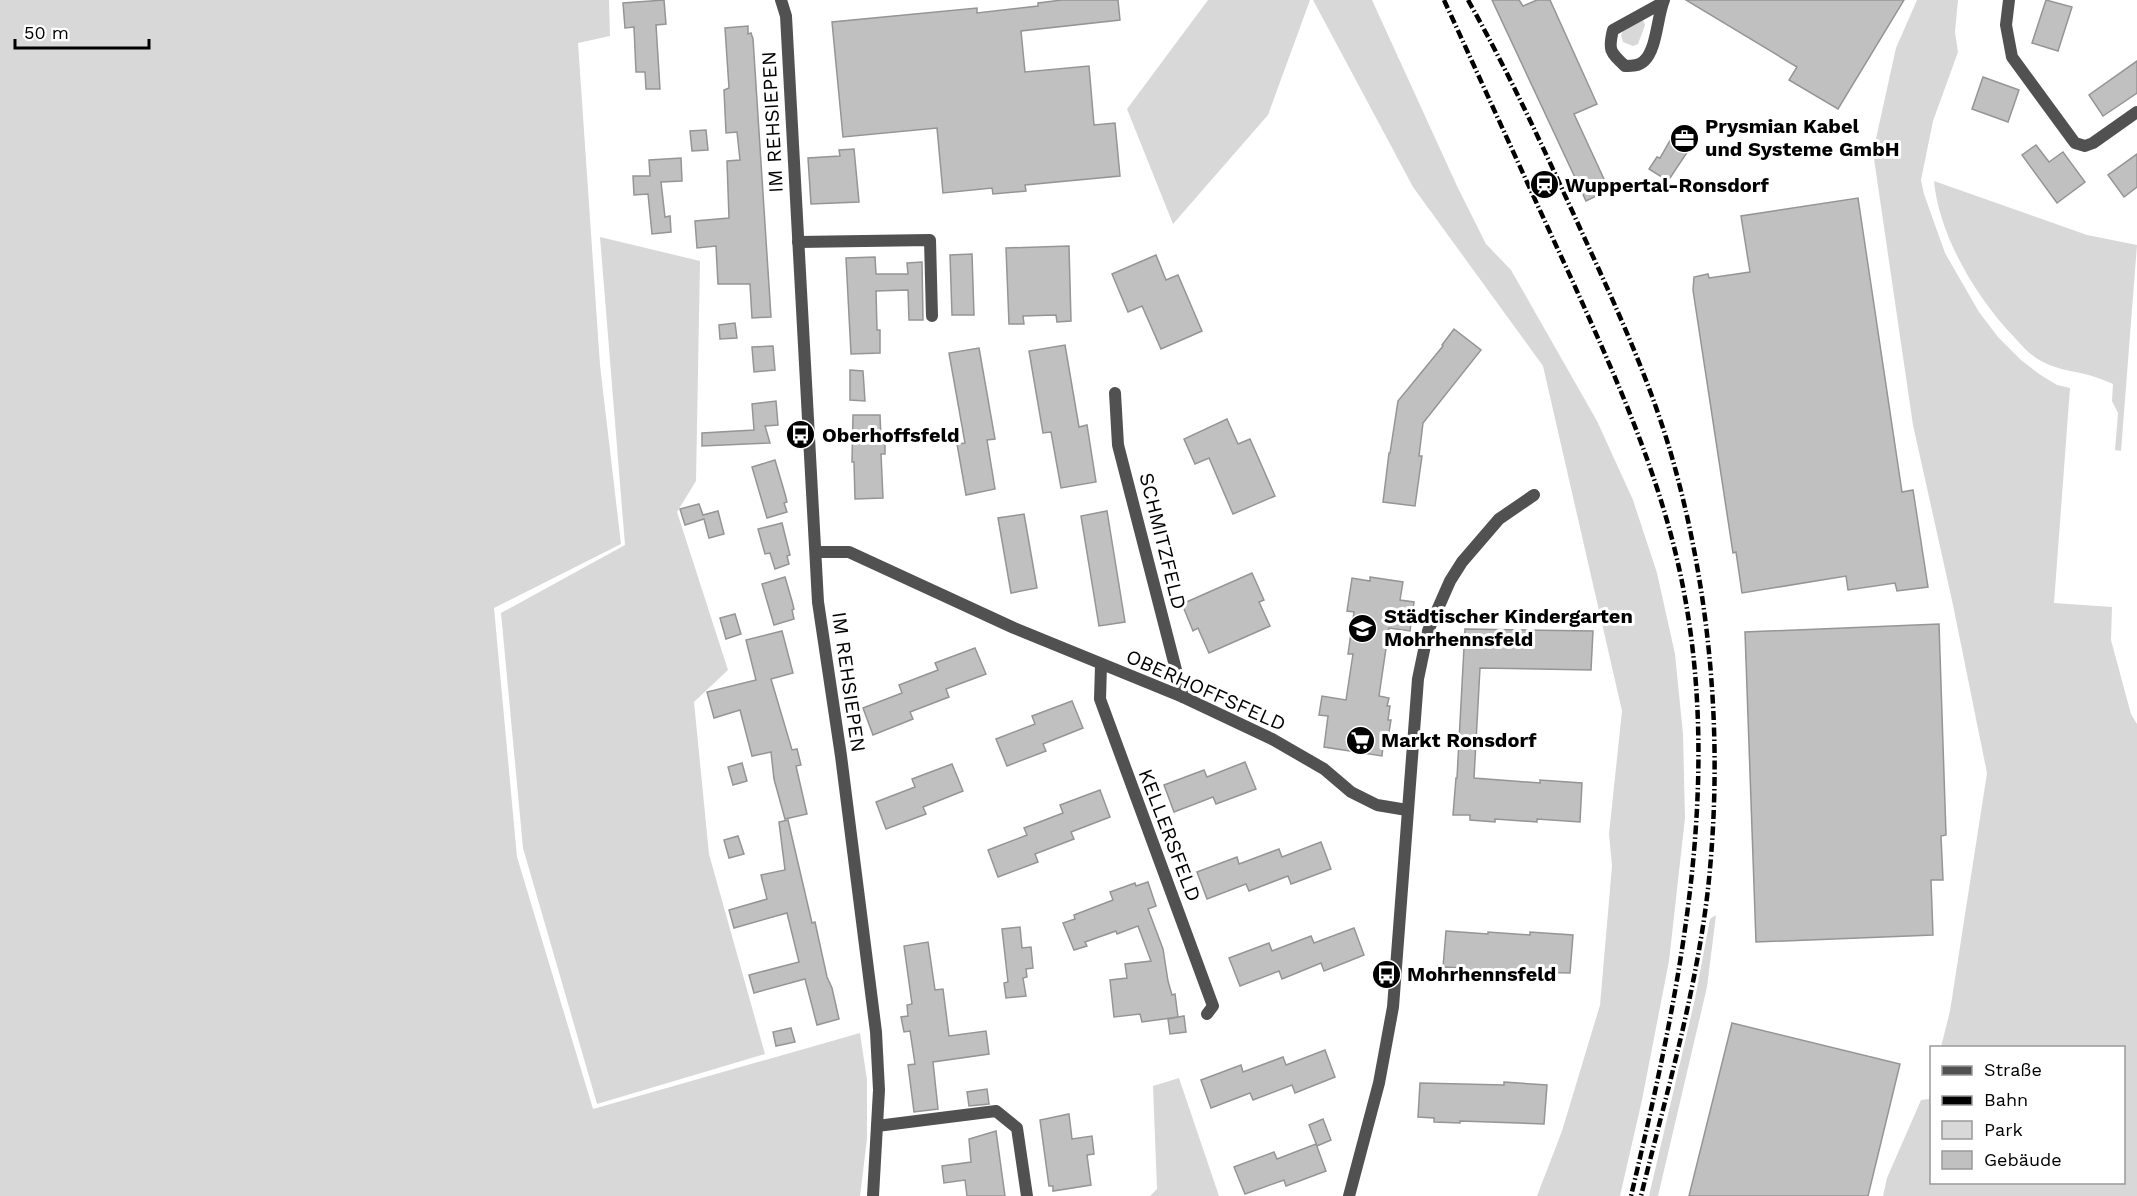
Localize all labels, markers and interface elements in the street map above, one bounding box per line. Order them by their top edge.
scale bar [15,12,148,50]
text: 50 m [24,22,69,43]
street label: IM REHSIEPEN [756,51,788,193]
place label: Prysmian Kabel und Systeme GmbH [1705,114,1900,161]
office icon: Prysmian Kabel und Systeme GmbH [1668,122,1700,154]
station icon: Wuppertal-Ronsdorf [1528,169,1560,201]
place label: Wuppertal-Ronsdorf [1565,173,1770,197]
bus stop icon: Oberhoffsfeld [785,419,817,451]
place label: Oberhoffsfeld [822,423,960,447]
street label: SCHMITZFELD [1134,470,1192,612]
place label: Städtischer Kindergarten Mohrhennsfeld [1384,604,1633,651]
street label: IM REHSIEPEN [827,610,871,754]
school or university icon: Städtischer Kindergarten Mohrhennsfeld [1347,612,1379,644]
street label: OBERHOFFSFELD [1122,644,1290,736]
supermarket icon: Markt Ronsdorf [1344,724,1376,756]
place label: Markt Ronsdorf [1381,728,1537,752]
street label: KELLERSFELD [1134,765,1206,905]
bus stop icon: Mohrhennsfeld [1370,958,1402,990]
place label: Mohrhennsfeld [1407,962,1556,986]
legend [1930,1046,2125,1184]
text: Straße [1984,1059,2042,1080]
text: Bahn [1984,1089,2028,1110]
text: Park [1984,1119,2023,1140]
text: Gebäude [1984,1149,2062,1170]

